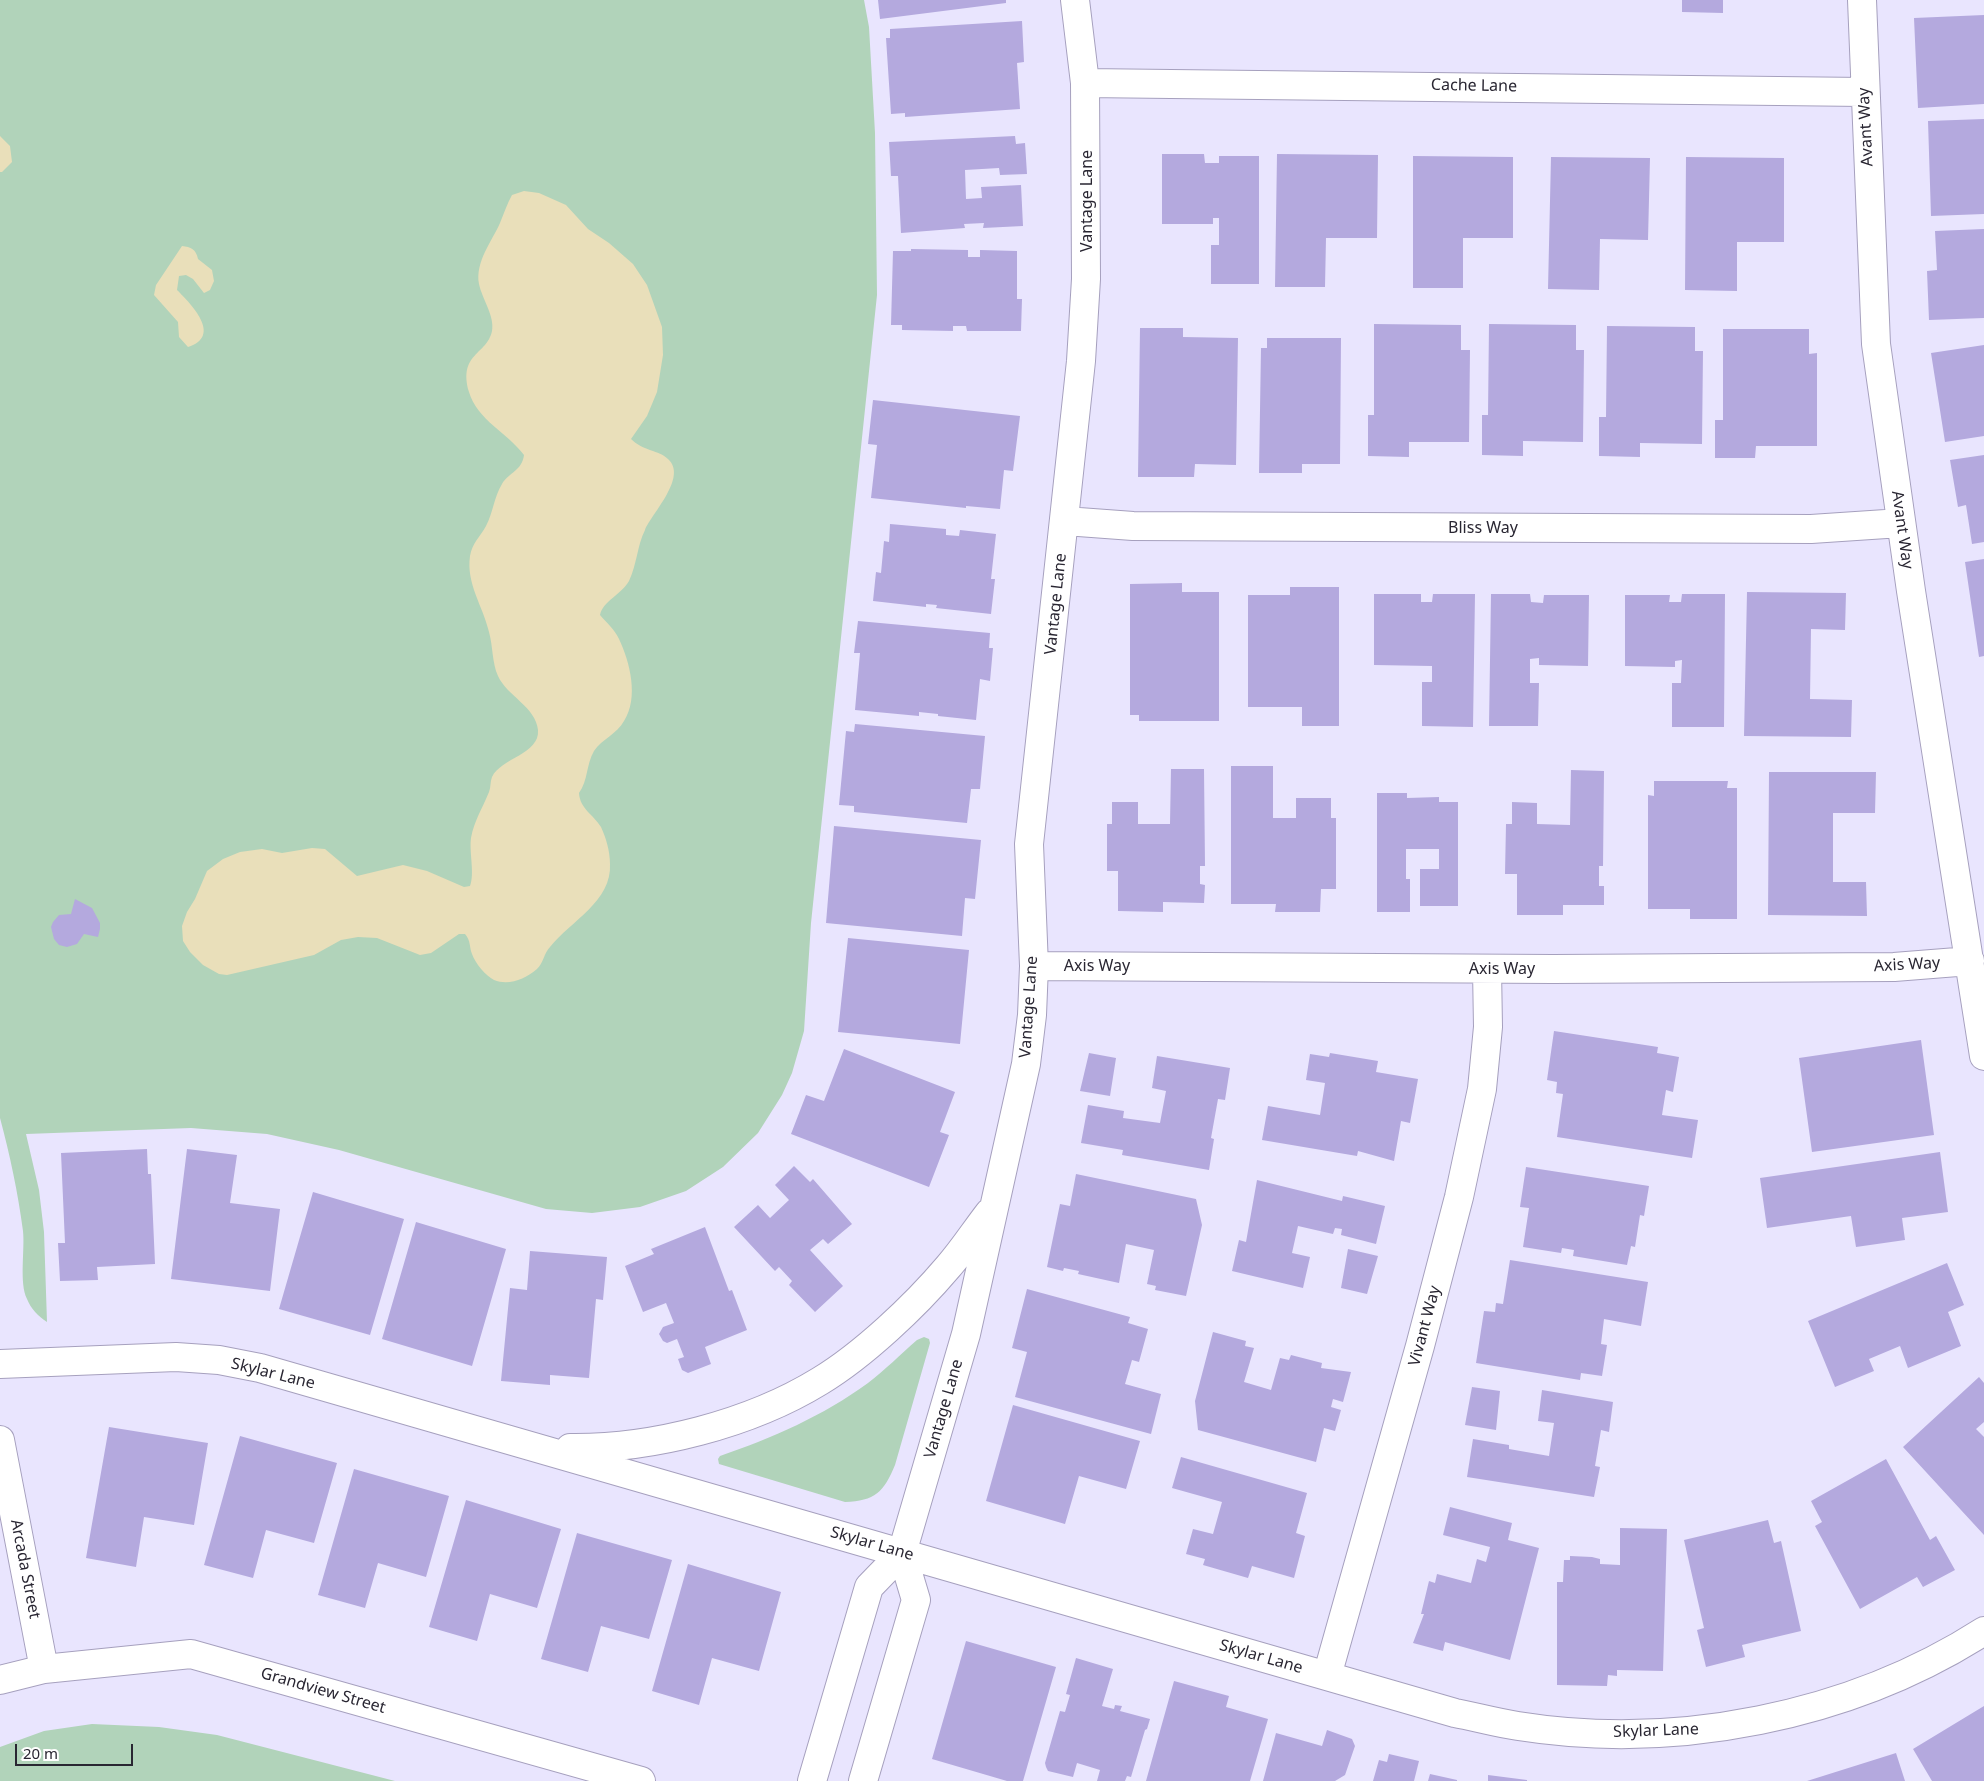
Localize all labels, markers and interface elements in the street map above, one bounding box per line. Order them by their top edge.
street label: Cache Lane [1431,76,1517,96]
street label: Avant Way [1854,87,1878,167]
street label: Vantage Lane [1077,150,1097,252]
street label: Avant Way [1887,490,1917,570]
street label: Bliss Way [1448,518,1518,538]
street label: Vantage Lane [1041,552,1071,656]
street label: Axis Way [1873,954,1941,976]
street label: Vantage Lane [1016,955,1042,1059]
street label: Axis Way [1064,956,1130,976]
street label: Axis Way [1469,959,1535,979]
street label: Vivant Way [1405,1284,1445,1368]
street label: Skylar Lane [229,1354,317,1394]
street label: Vantage Lane [921,1357,967,1461]
street label: Arcada Street [6,1518,44,1620]
street label: Skylar Lane [828,1523,916,1565]
street label: Skylar Lane [1217,1636,1305,1678]
street label: Grandview Street [258,1664,388,1718]
street label: Skylar Lane [1613,1720,1699,1742]
scale bar [18,1734,135,1766]
text: 20 m [23,1743,58,1763]

